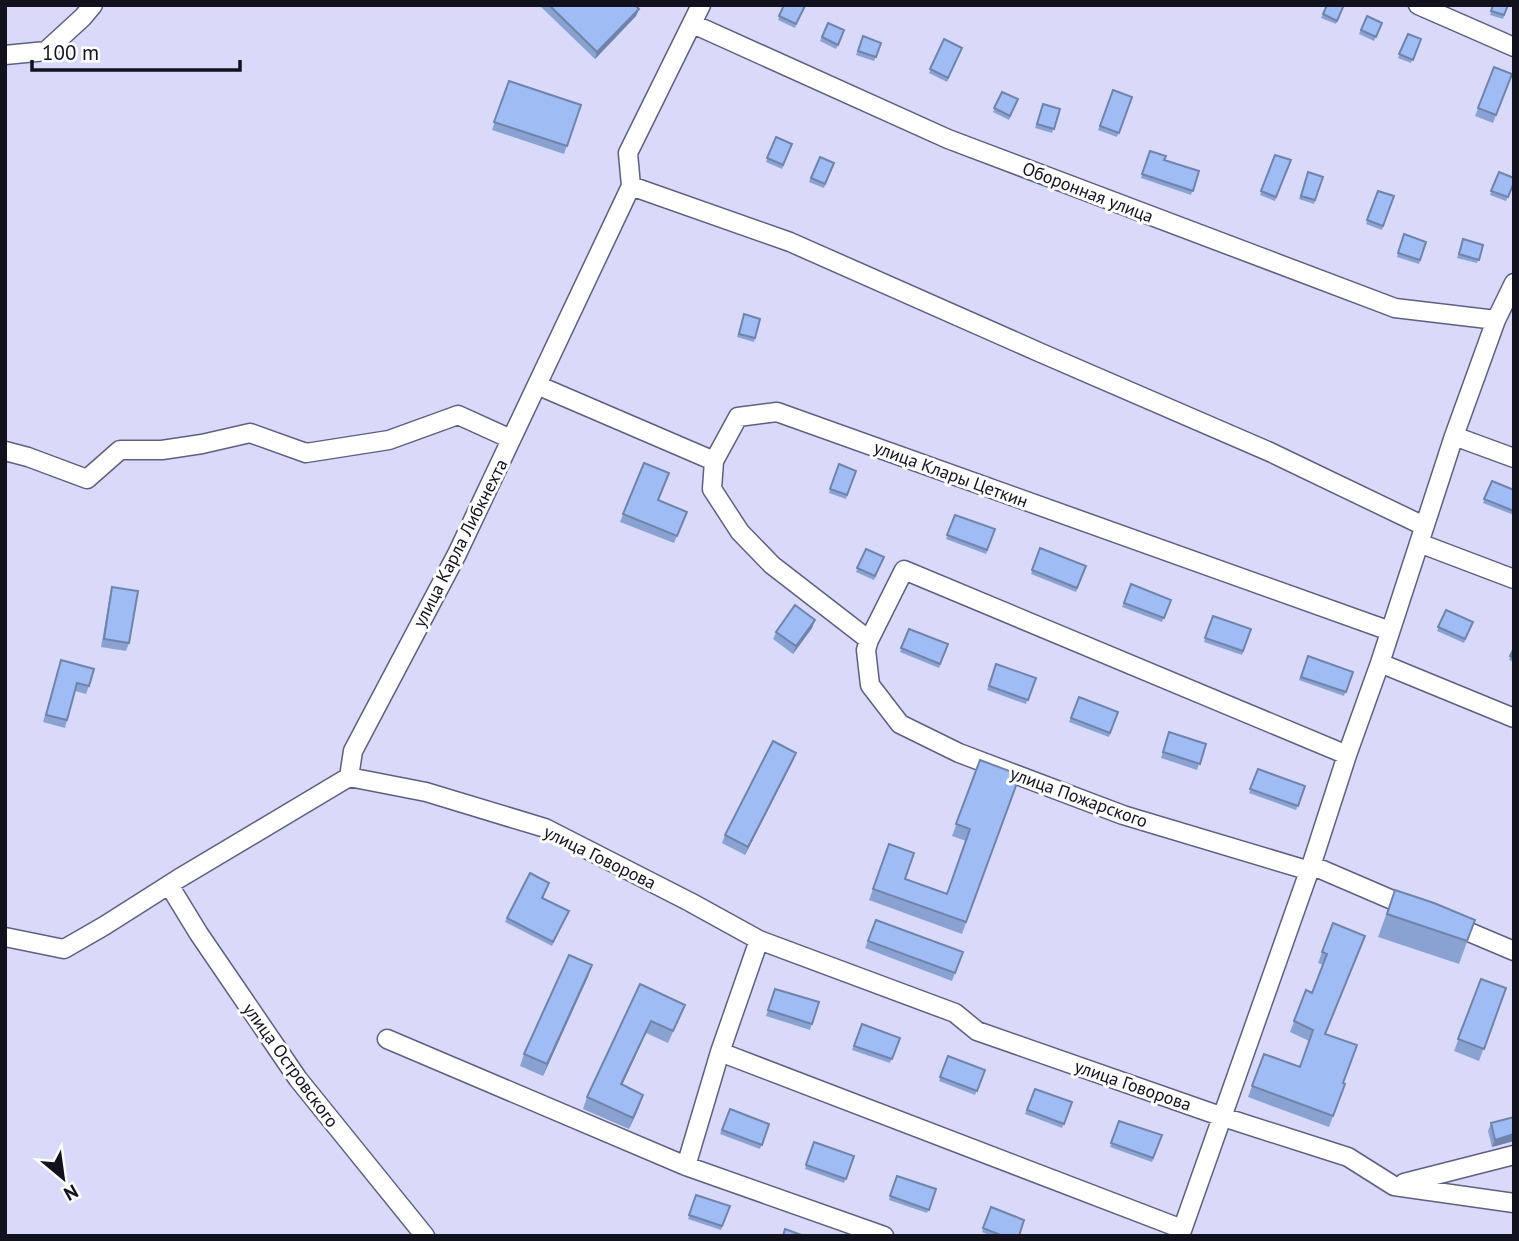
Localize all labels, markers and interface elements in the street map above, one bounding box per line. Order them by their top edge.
scale bar [32,28,240,72]
text: 100 m [42,39,99,66]
street label: Оборонная улица [1019,156,1157,228]
street label: улица Клары Цеткин [871,435,1031,513]
street label: улица Карла Либкнехта [408,455,512,631]
street label: улица Пожарского [1007,761,1151,833]
street label: улица Говорова [540,820,660,894]
street label: улица Островского [238,998,344,1132]
street label: улица Говорова [1071,1054,1195,1116]
north arrow [28,1143,98,1213]
text: N [60,1179,83,1206]

